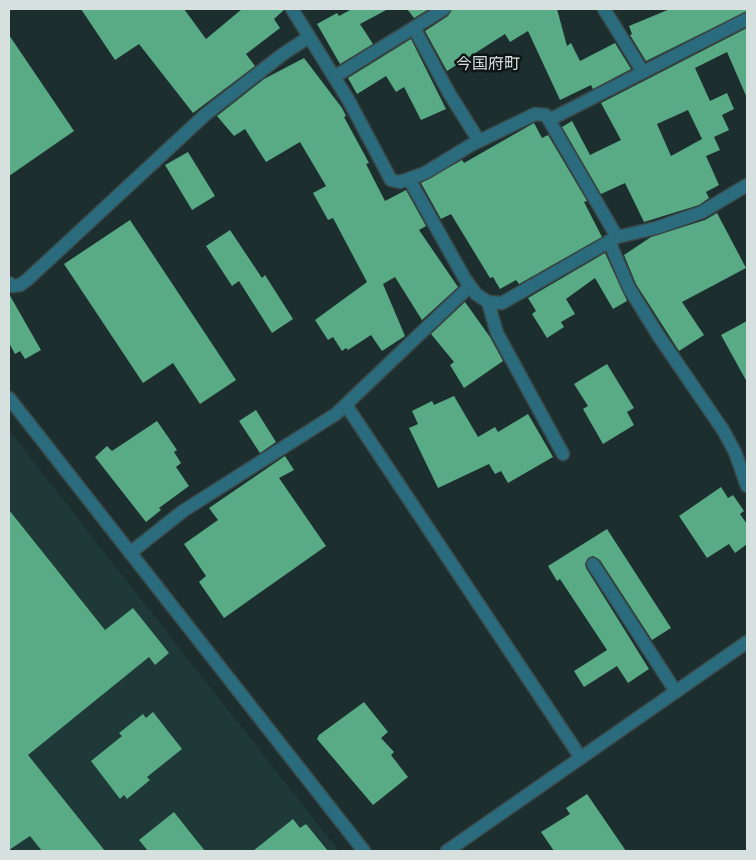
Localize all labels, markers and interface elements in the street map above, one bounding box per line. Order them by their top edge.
district label: 今国府町 [456,55,520,75]

